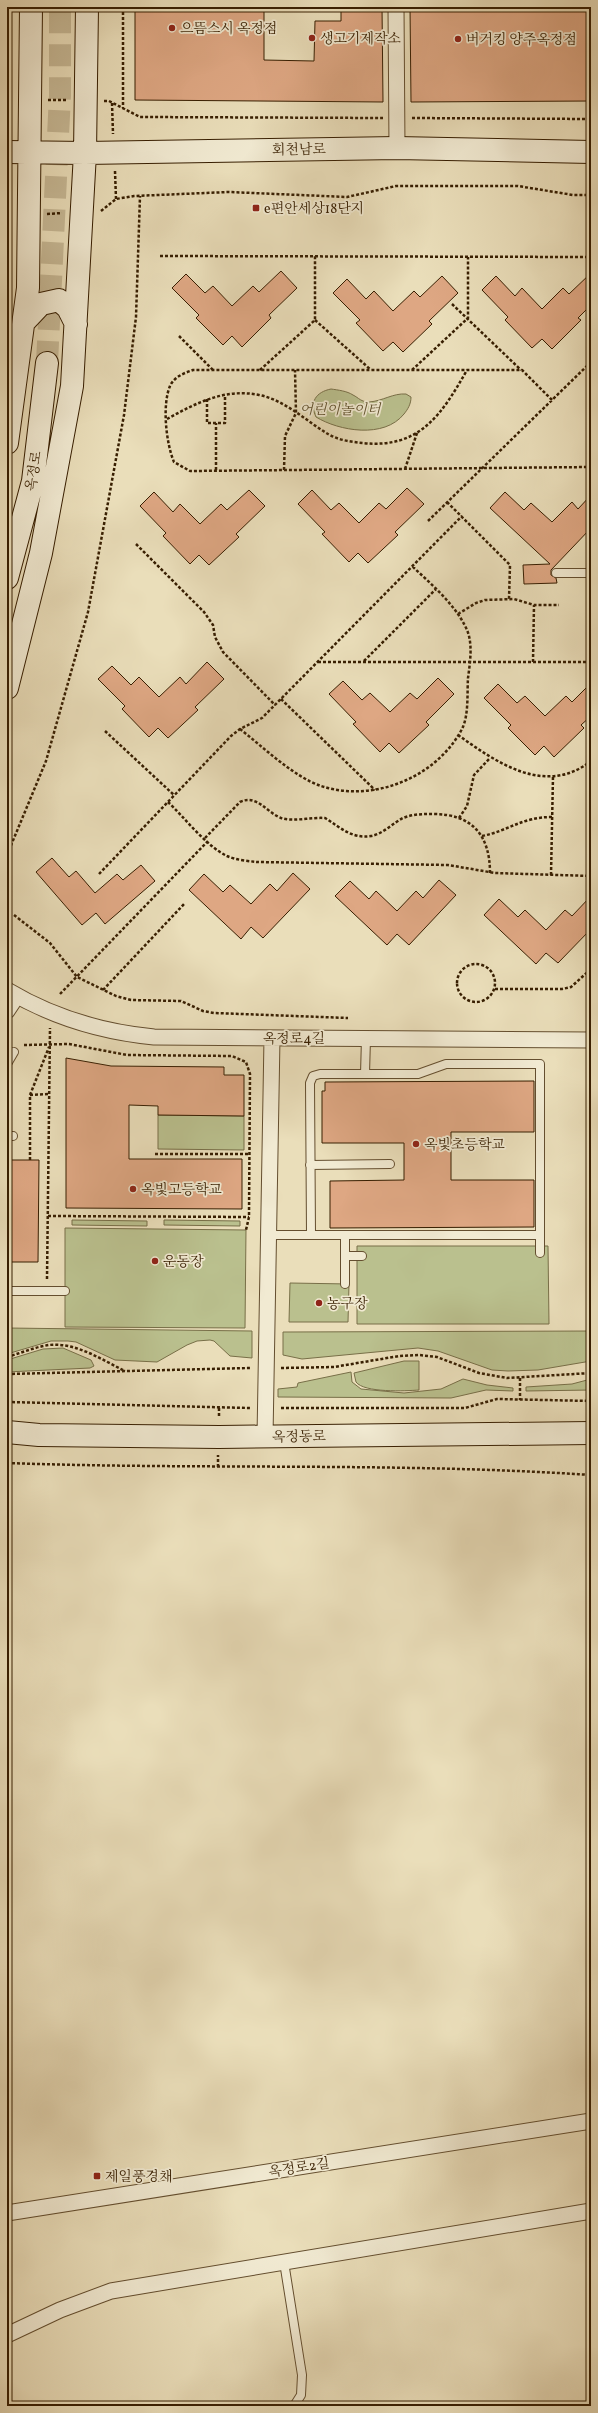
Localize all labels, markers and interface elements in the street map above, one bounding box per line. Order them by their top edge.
place label: 으뜸스시 옥정점 [180,20,277,39]
marker: 으뜸스시 옥정점 [167,23,177,33]
place label: 생고기제작소 [320,30,402,49]
place label: 버거킹 양주옥정점 [466,31,577,50]
marker: 생고기제작소 [307,33,317,43]
marker: 버거킹 양주옥정점 [453,34,463,44]
street label: 회천남로 [272,141,327,160]
place label: e편안세상18단지 [264,200,364,219]
marker: e편안세상18단지 [251,203,261,213]
park label: 어린이놀이터 [299,401,382,420]
street label: 옥정로 [22,449,47,493]
street label: 옥정로4길 [263,1030,325,1049]
place label: 옥빛초등학교 [424,1136,506,1155]
marker: 옥빛초등학교 [411,1139,421,1149]
place label: 옥빛고등학교 [141,1181,223,1200]
marker: 옥빛고등학교 [128,1184,138,1194]
place label: 운동장 [163,1253,204,1272]
marker: 운동장 [150,1256,160,1266]
place label: 농구장 [327,1295,368,1314]
marker: 농구장 [314,1298,324,1308]
street label: 옥정동로 [272,1428,327,1447]
street label: 옥정로2길 [267,2154,331,2183]
place label: 제일풍경채 [105,2168,173,2187]
marker: 제일풍경채 [92,2171,102,2181]

